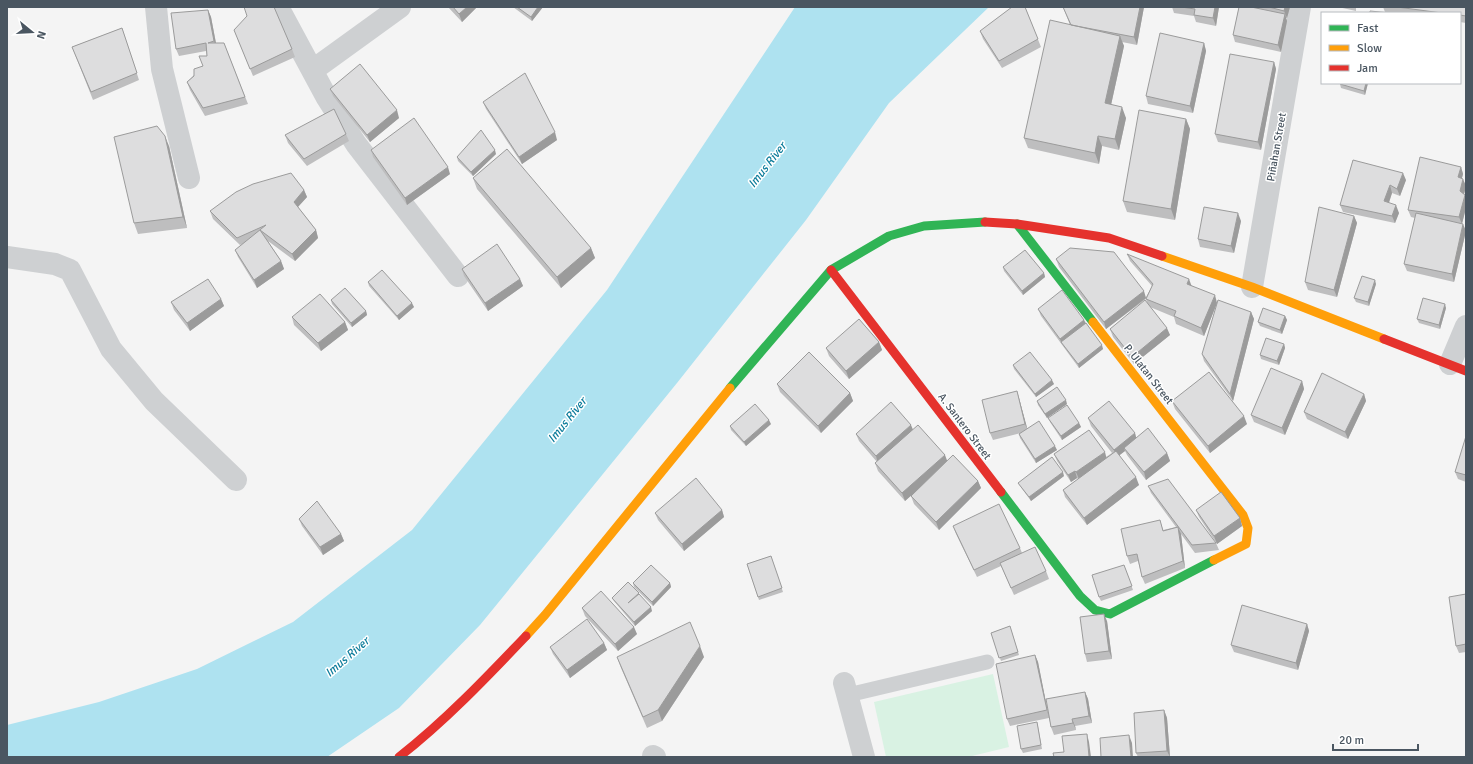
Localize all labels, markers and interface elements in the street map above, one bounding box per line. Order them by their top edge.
north arrow [12,12,52,52]
legend [1321,12,1461,84]
text: Fast [1357,21,1378,36]
text: N [34,29,48,41]
text: Slow [1357,41,1382,56]
text: Jam [1357,61,1378,76]
street label: Piñahan Street [1264,112,1289,182]
water label: Imus River [745,138,791,191]
street label: P. Ulatan Street [1121,342,1176,407]
street label: A. Santero Street [935,390,994,462]
water label: Imus River [545,394,591,446]
water label: Imus River [322,633,374,681]
scale bar [1333,726,1418,752]
text: 20 m [1339,733,1364,748]

